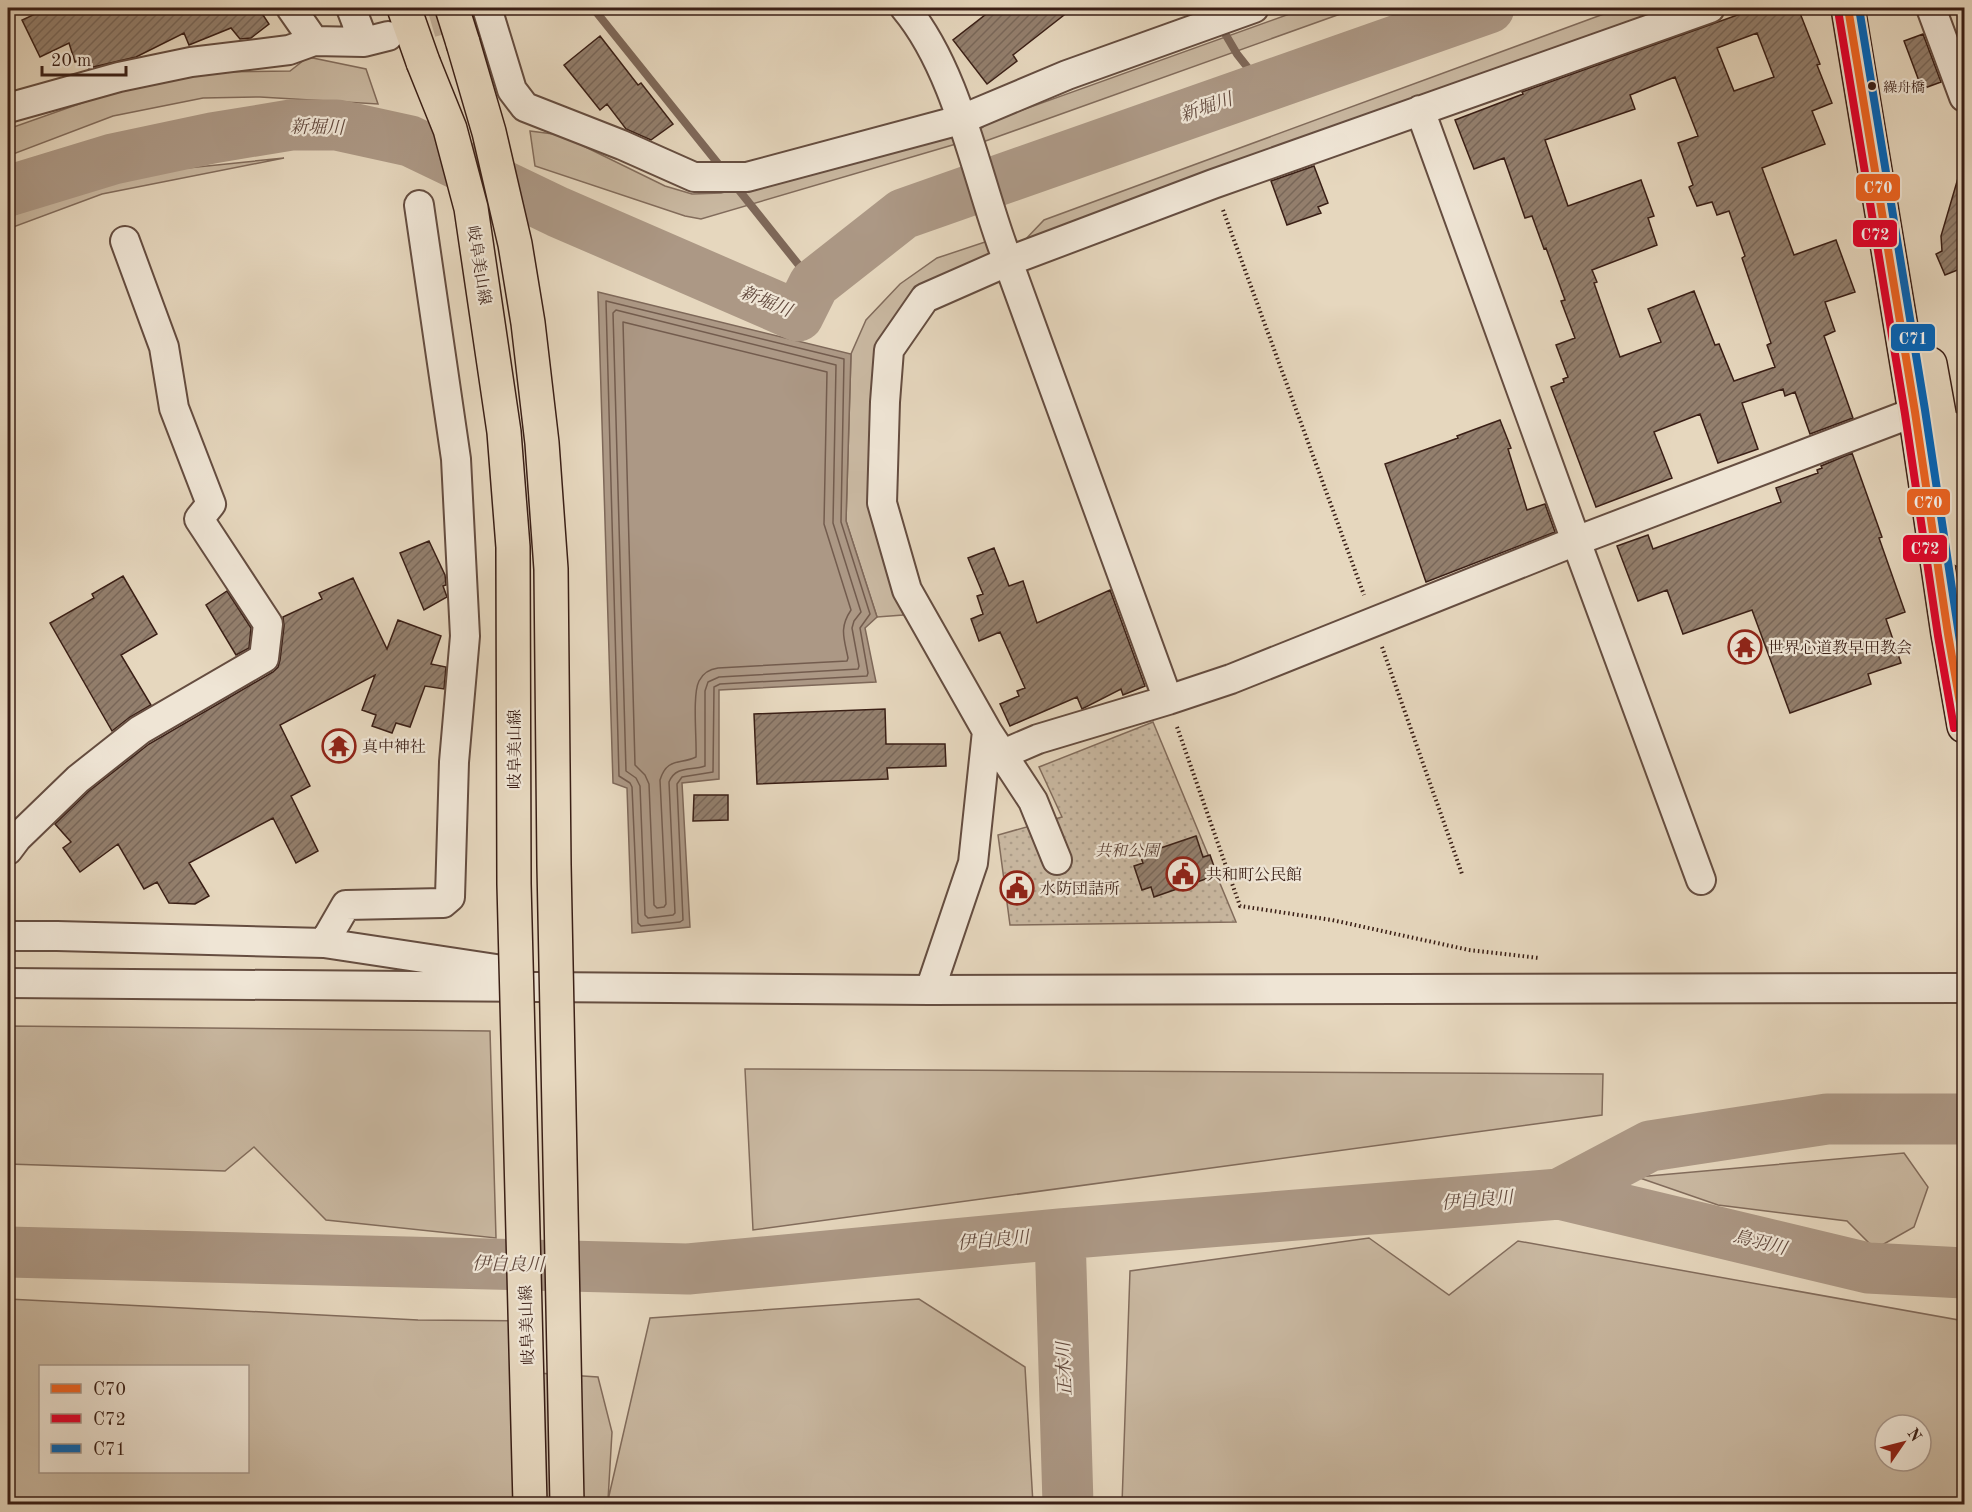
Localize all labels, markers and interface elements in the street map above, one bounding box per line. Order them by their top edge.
scale bar [42,39,126,77]
text: 20 m [51,52,91,70]
marker: 繰舟橋 [1866,80,1878,92]
place label: 繰舟橋 [1883,80,1925,95]
water label: 新堀川 [1177,88,1237,125]
water label: 新堀川 [290,117,346,138]
line badge: C70 [1855,173,1901,202]
text: C70 [1863,181,1893,197]
line badge: C72 [1852,219,1898,248]
street label: 岐阜美山線 [464,224,494,306]
text: C72 [1860,228,1890,244]
water label: 新堀川 [737,282,797,321]
line badge: C71 [1890,323,1936,352]
text: C71 [1898,332,1928,348]
line badge: C70 [1906,488,1951,516]
text: C70 [1913,496,1943,512]
line badge: C72 [1902,534,1948,563]
text: C72 [1910,542,1940,558]
temple icon: 世界心道教早田教会 [1727,629,1763,665]
place label: 世界心道教早田教会 [1768,639,1912,657]
street label: 岐阜美山線 [506,709,524,789]
temple icon: 真中神社 [321,728,357,764]
place label: 真中神社 [362,738,426,756]
park label: 共和公園 [1095,842,1162,860]
public building icon: 共和町公民館 [1165,856,1201,892]
place label: 共和町公民館 [1206,866,1302,884]
public building icon: 水防団詰所 [999,870,1035,906]
place label: 水防団詰所 [1040,880,1120,898]
water label: 伊自良川 [1440,1187,1516,1213]
water label: 鳥羽川 [1731,1226,1791,1259]
water label: 伊自良川 [956,1227,1032,1253]
water label: 伊自良川 [472,1253,546,1275]
street label: 岐阜美山線 [517,1285,537,1365]
water label: 正木川 [1053,1340,1075,1396]
legend [39,1365,249,1473]
text: C70 [93,1381,126,1399]
text: C72 [93,1411,126,1429]
north arrow [1873,1413,1933,1473]
text: N [1904,1426,1924,1446]
text: C71 [93,1441,126,1459]

